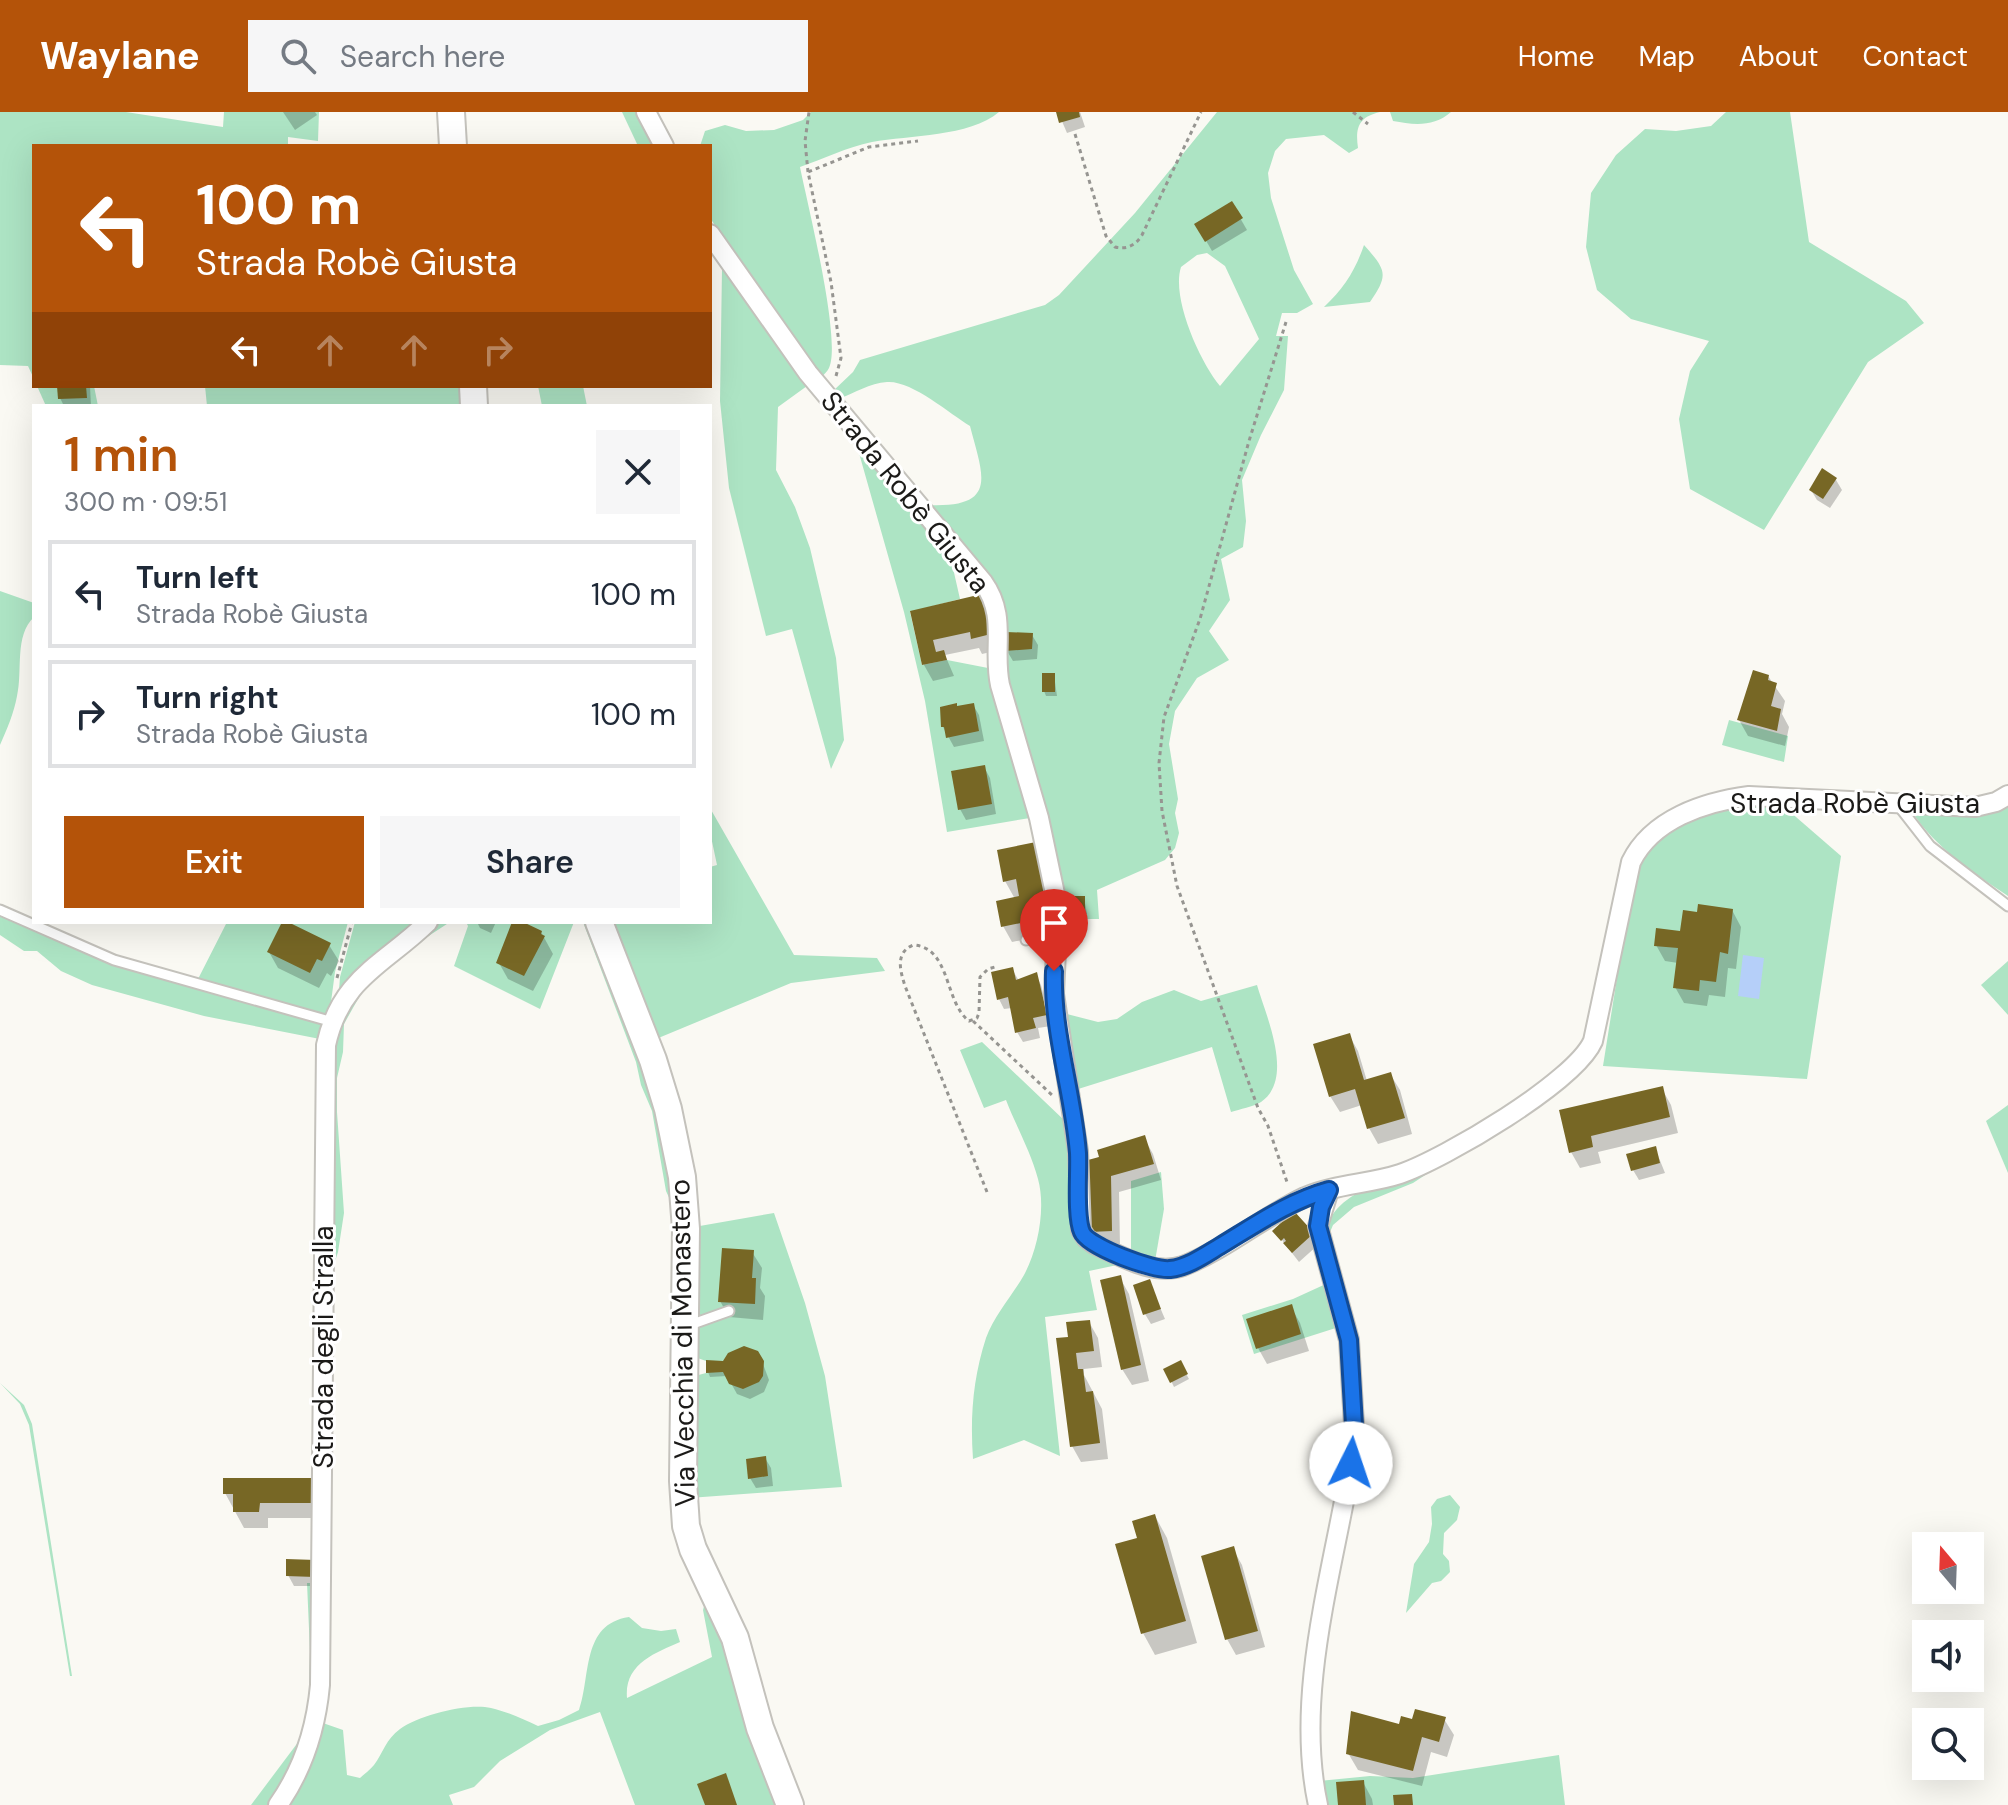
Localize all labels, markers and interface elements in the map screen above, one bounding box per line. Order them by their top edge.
search box [248,20,808,92]
text: Waylane [40,31,200,81]
icon: search [276,34,320,78]
text: Search here [340,37,505,76]
text: Home [1518,38,1594,75]
text: Map [1638,38,1695,75]
text: About [1739,38,1818,75]
text: Contact [1862,38,1968,75]
text: 100 m [196,168,361,241]
icon: left [64,176,168,280]
text: Strada Robè Giusta [196,239,517,286]
icon: left [224,328,268,372]
icon: ahead [308,328,352,372]
icon: ahead [392,328,436,372]
icon: right [476,328,520,372]
street label: Strada Robè Giusta [813,384,999,601]
text: 1 min [64,423,179,486]
button: close [596,430,680,514]
text: 300 m · 09:51 [64,485,227,519]
text: Turn left [136,558,259,597]
icon: left [68,572,112,616]
text: 100 m [591,575,676,614]
text: Strada Robè Giusta [136,597,368,631]
text: Turn right [136,678,279,717]
icon: right [68,692,112,736]
text: 100 m [591,695,676,734]
text: Strada Robè Giusta [136,717,368,751]
street label: Strada Robè Giusta [1730,785,1980,822]
button: Exit [64,816,364,908]
button: Share [380,816,680,908]
pin [1020,889,1088,971]
icon: arrive [1032,901,1076,945]
street label: Via Vecchia di Monastero [661,1179,704,1507]
street label: Strada degli Stralla [305,1226,342,1469]
position arrow [1309,1421,1393,1505]
north arrow [1912,1532,1984,1604]
map controls [1912,1532,1984,1780]
button: sound [1912,1620,1984,1692]
button: search [1912,1708,1984,1780]

